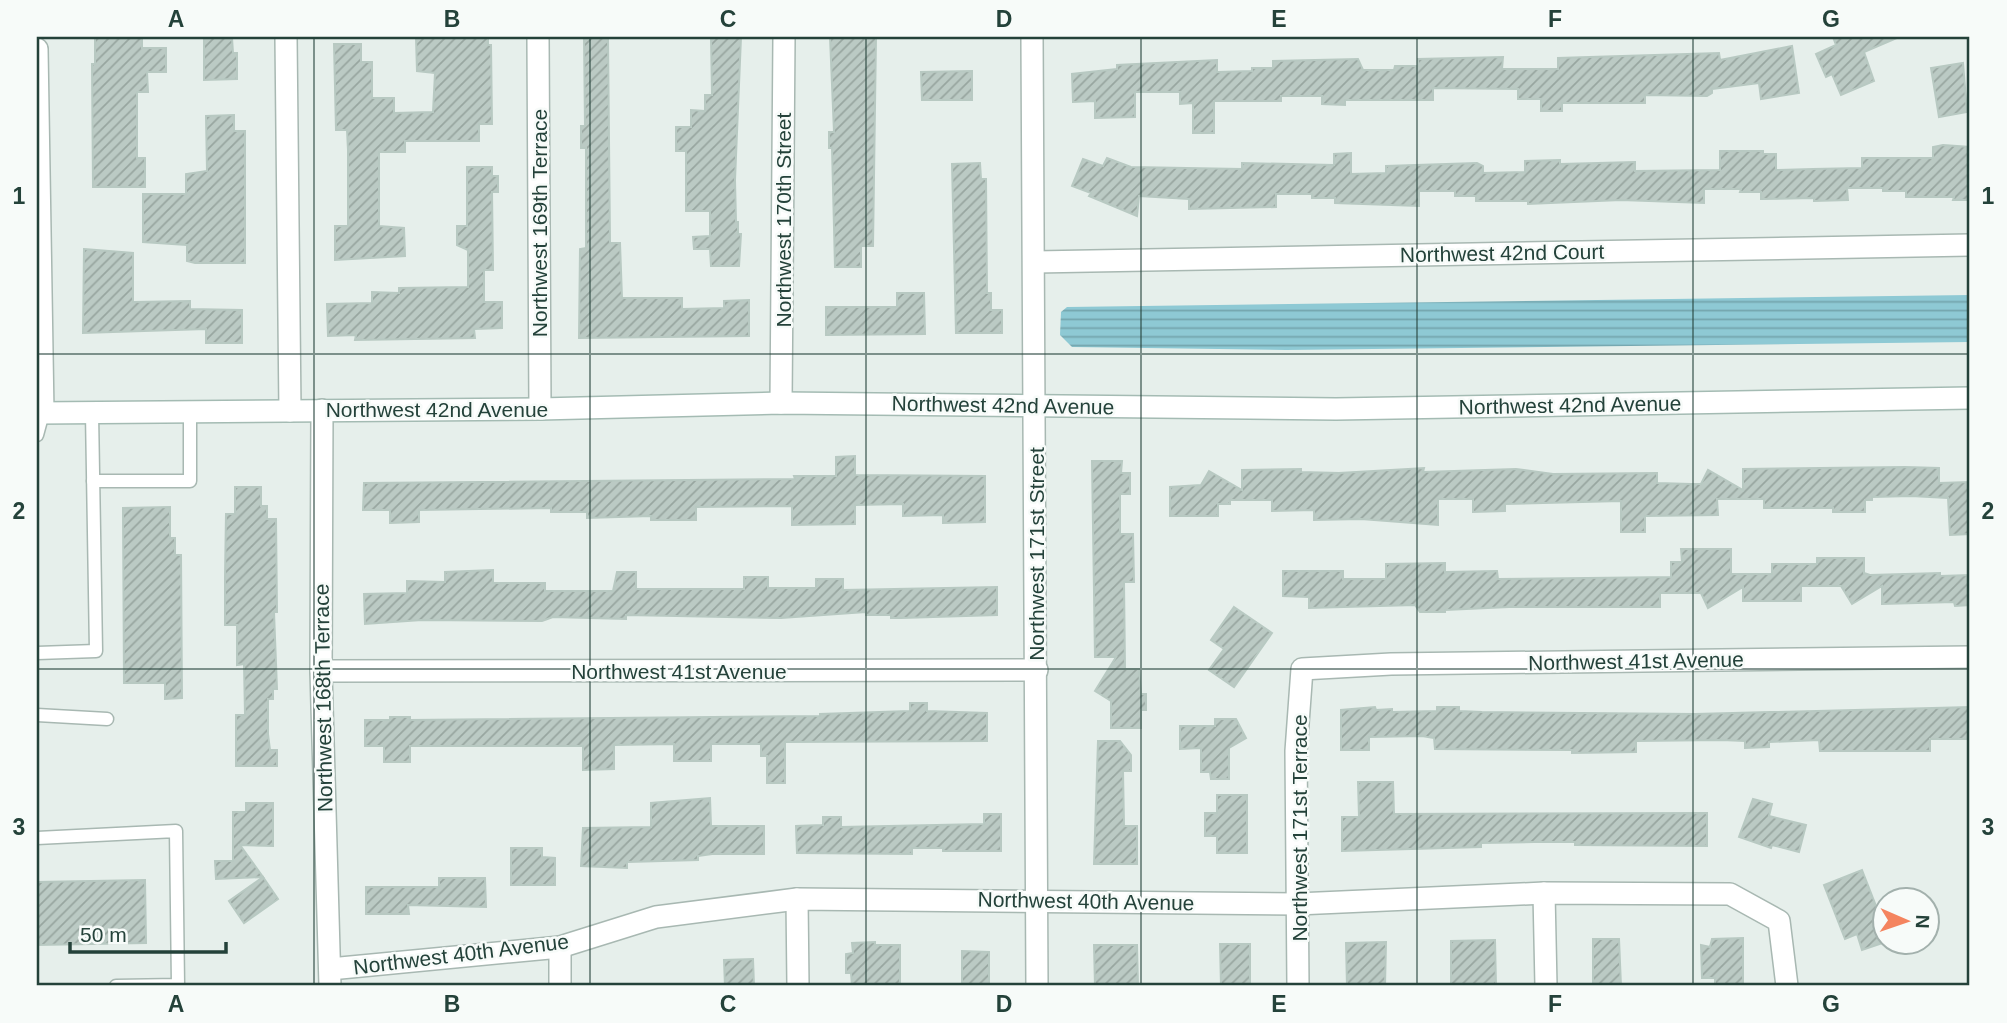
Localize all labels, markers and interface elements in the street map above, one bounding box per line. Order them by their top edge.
text: A [168,6,184,32]
text: B [444,6,460,32]
text: C [720,6,736,32]
text: D [996,6,1012,32]
text: E [1271,6,1287,32]
text: F [1548,6,1562,32]
text: G [1822,6,1840,32]
street label: Northwest 169th Terrace [528,109,551,337]
street label: Northwest 170th Street [772,112,795,327]
text: 1 [13,183,26,209]
text: 1 [1982,183,1995,209]
street label: Northwest 42nd Court [1400,240,1604,266]
street label: Northwest 42nd Avenue [892,392,1114,418]
street label: Northwest 42nd Avenue [1459,392,1681,418]
street label: Northwest 42nd Avenue [326,398,548,421]
street label: Northwest 171st Street [1025,447,1048,661]
text: 2 [13,498,25,524]
text: 2 [1982,498,1994,524]
street label: Northwest 168th Terrace [310,584,336,812]
street label: Northwest 41st Avenue [1528,648,1744,674]
street label: Northwest 41st Avenue [571,660,787,683]
street label: Northwest 171st Terrace [1288,714,1311,942]
text: 3 [13,814,25,840]
text: 3 [1982,814,1994,840]
north arrow [1870,886,1940,956]
street label: Northwest 40th Avenue [977,888,1195,914]
scale bar [70,911,226,955]
text: N [1912,914,1933,929]
text: 50 m [80,923,127,946]
street label: Northwest 40th Avenue [352,929,570,979]
text: A [168,991,184,1017]
text: B [444,991,460,1017]
text: C [720,991,736,1017]
text: D [996,991,1012,1017]
text: E [1271,991,1287,1017]
text: F [1548,991,1562,1017]
text: G [1822,991,1840,1017]

